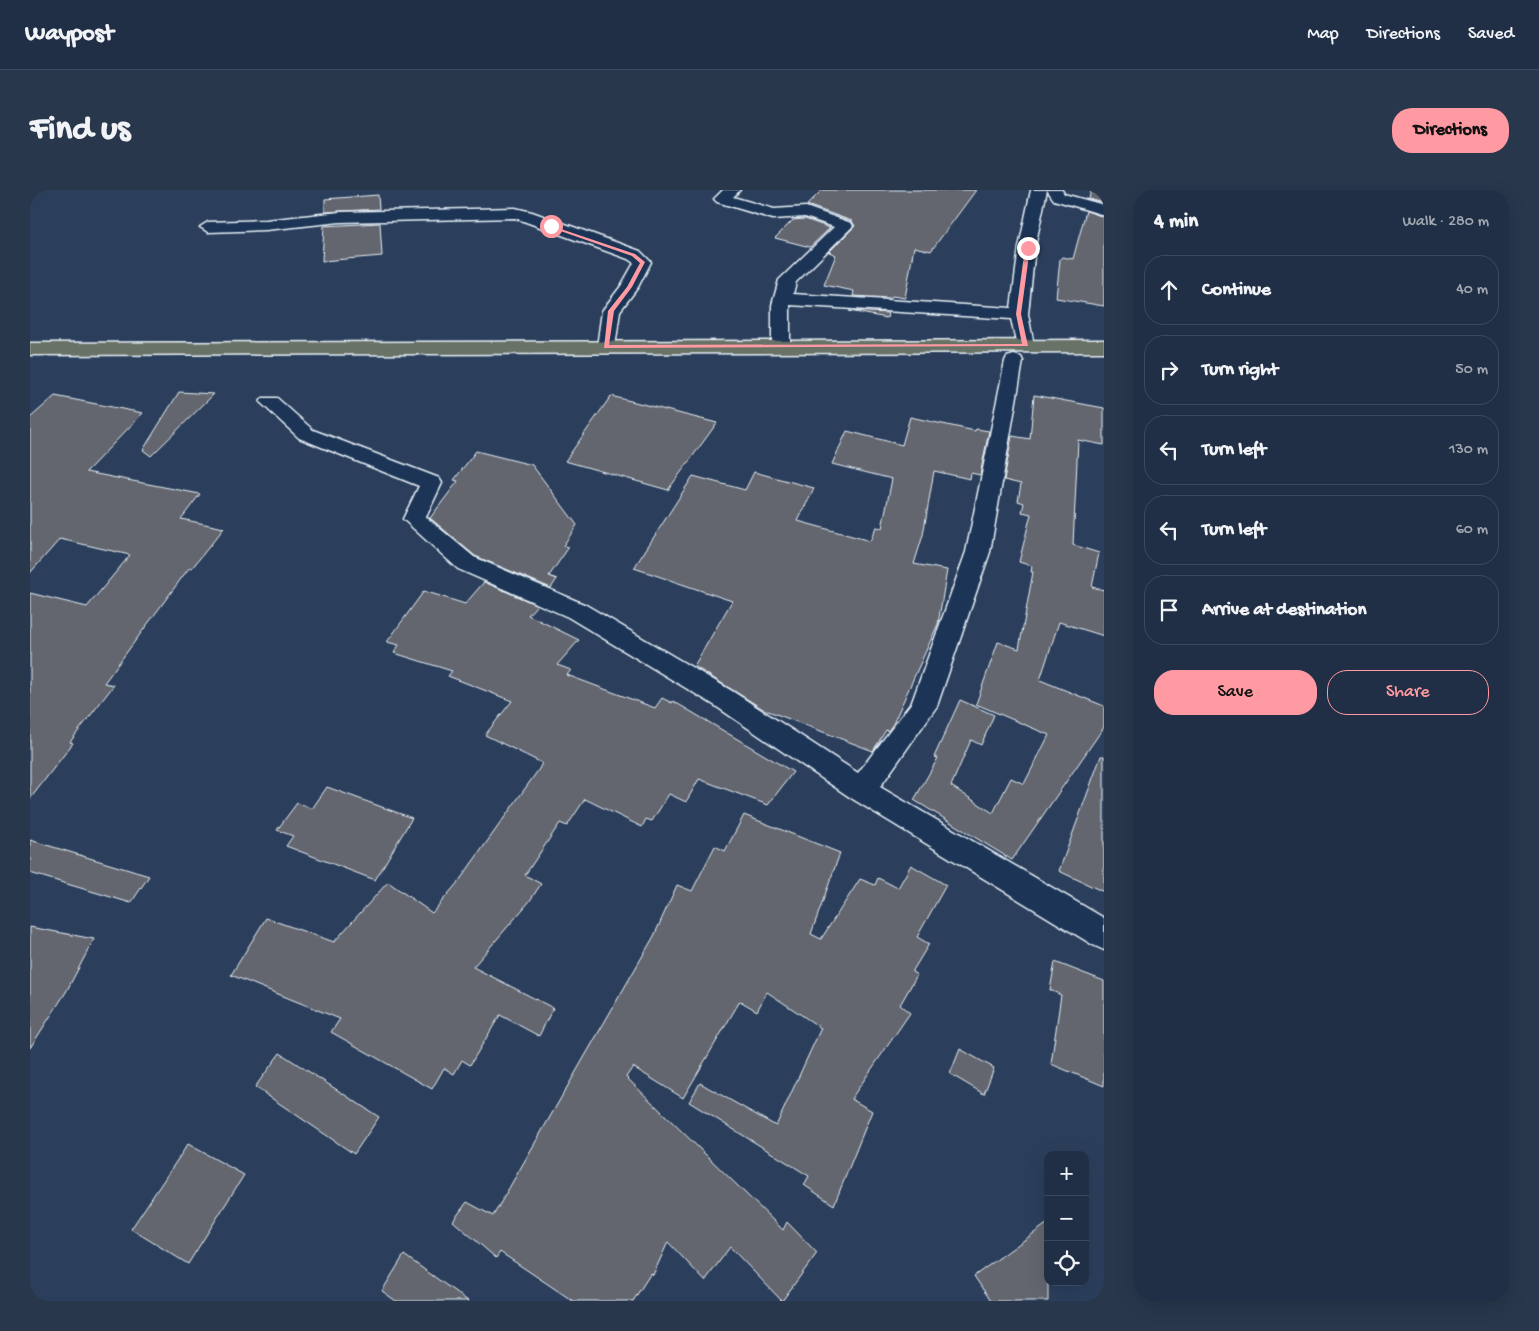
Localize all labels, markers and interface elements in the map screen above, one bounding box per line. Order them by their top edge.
text: Waypost [25,20,113,49]
text: Map [1307,24,1339,45]
text: Directions [1367,24,1440,45]
text: Saved [1468,24,1514,45]
button: Directions [1392,108,1509,153]
text: Find us [30,110,130,151]
text: 4 min [1154,210,1198,235]
text: Walk · 280 m [1402,213,1489,232]
route start [540,215,563,238]
route end [1017,237,1040,260]
icon: ahead [1155,276,1183,304]
text: Continue [1202,279,1271,302]
text: 40 m [1456,281,1488,300]
icon: right [1155,356,1183,384]
text: Turn right [1202,359,1278,382]
text: 50 m [1455,361,1488,380]
icon: left [1155,436,1183,464]
text: Turn left [1202,439,1266,462]
text: 130 m [1449,441,1488,460]
icon: left [1155,516,1183,544]
text: Turn left [1202,519,1266,542]
text: 60 m [1456,521,1488,540]
icon: arrive [1155,596,1183,624]
text: Arrive at destination [1202,599,1366,622]
button: Save [1154,670,1317,715]
button: Share [1327,670,1489,715]
map controls [1044,1151,1089,1286]
button: + [1044,1151,1089,1196]
button: − [1044,1196,1089,1241]
button: locate [1044,1241,1089,1286]

